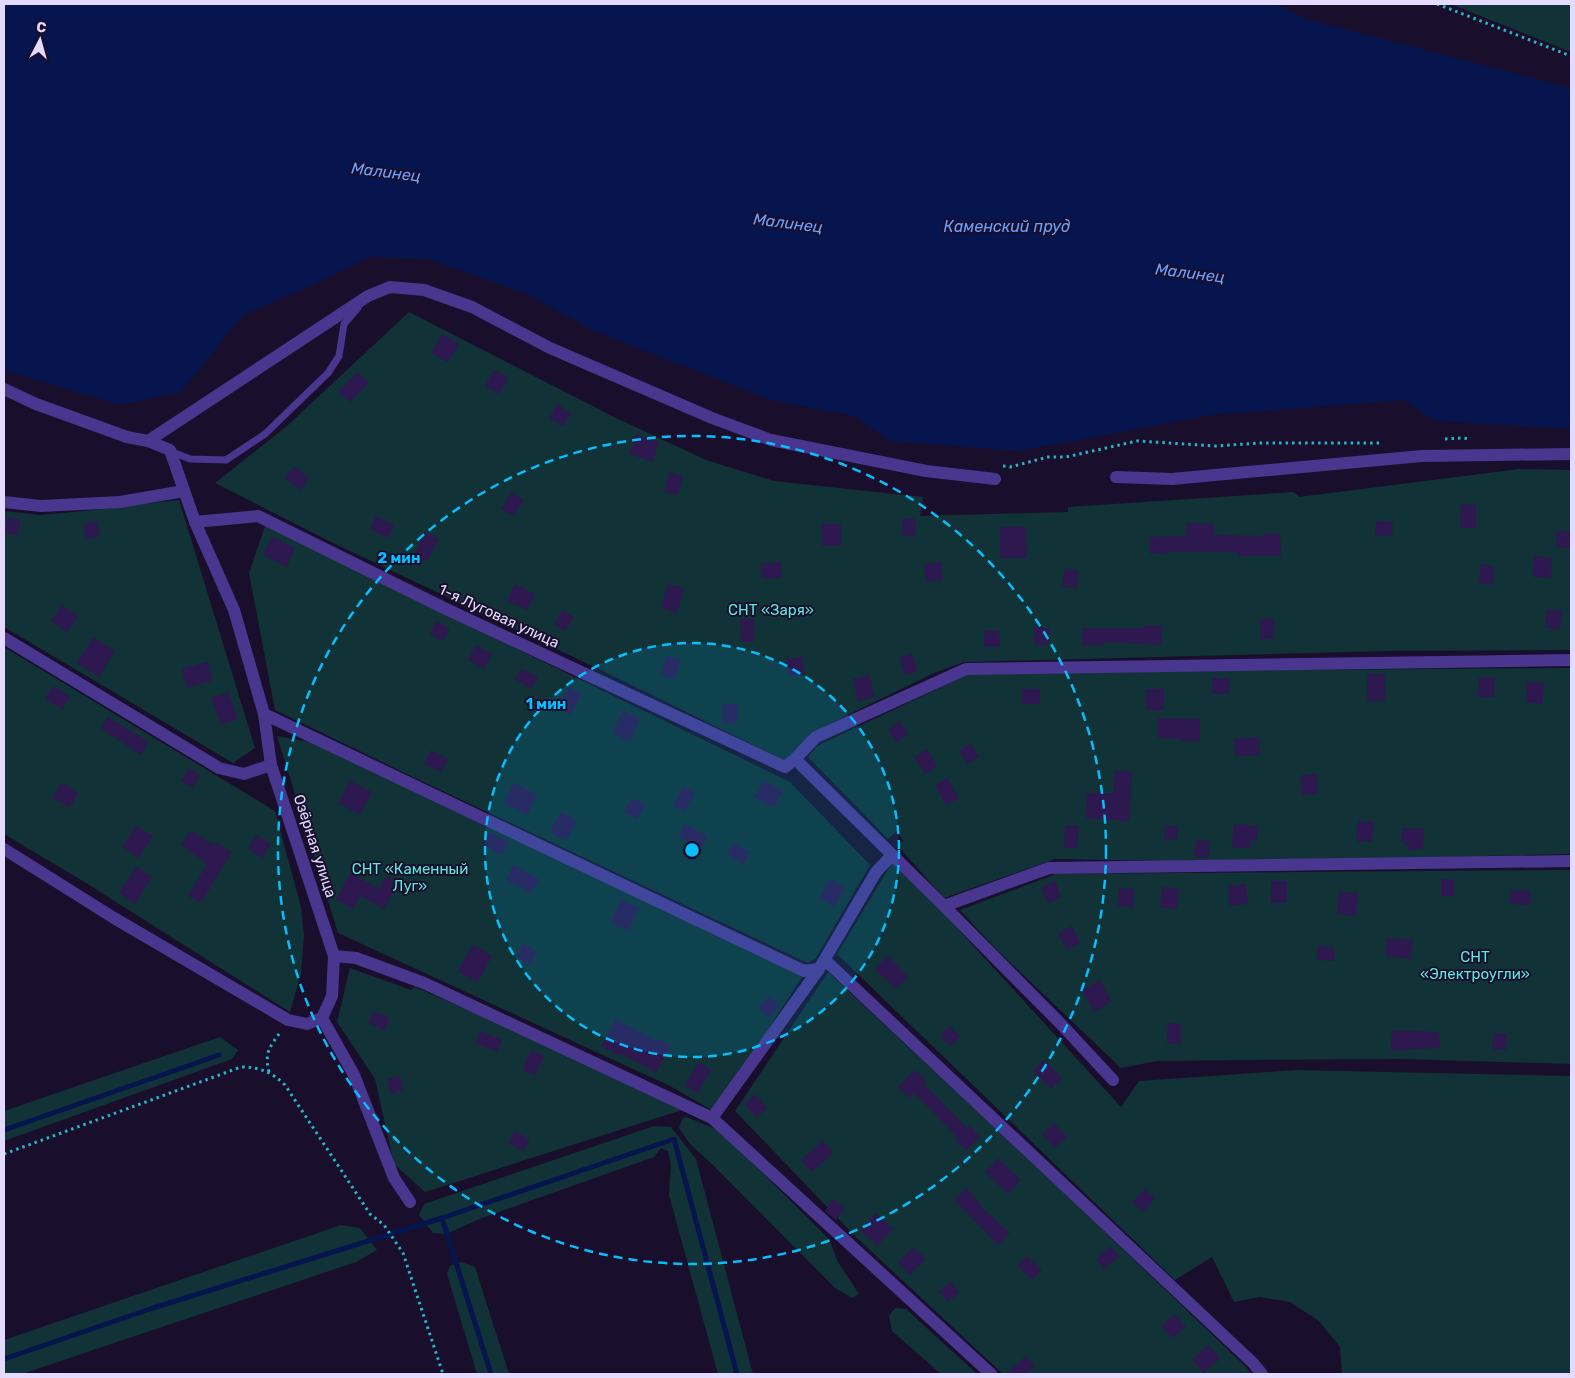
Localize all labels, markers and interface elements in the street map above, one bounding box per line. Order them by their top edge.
north arrow [15,15,65,65]
text: С [36,19,47,37]
water label: Малинец [350,158,422,186]
water label: Малинец [752,209,824,237]
water label: Каменский пруд [944,217,1070,236]
water label: Малинец [1154,259,1226,287]
text: 2 мин [378,549,420,567]
street label: 1-я Луговая улица [436,580,562,652]
park label: СНТ «Заря» [728,601,814,619]
text: 1 мин [526,695,566,713]
street label: Озёрная улица [290,792,340,900]
centre of rings [683,841,701,859]
park label: СНТ «Каменный Луг» [352,860,468,895]
park label: СНТ «Электроугли» [1420,948,1530,983]

